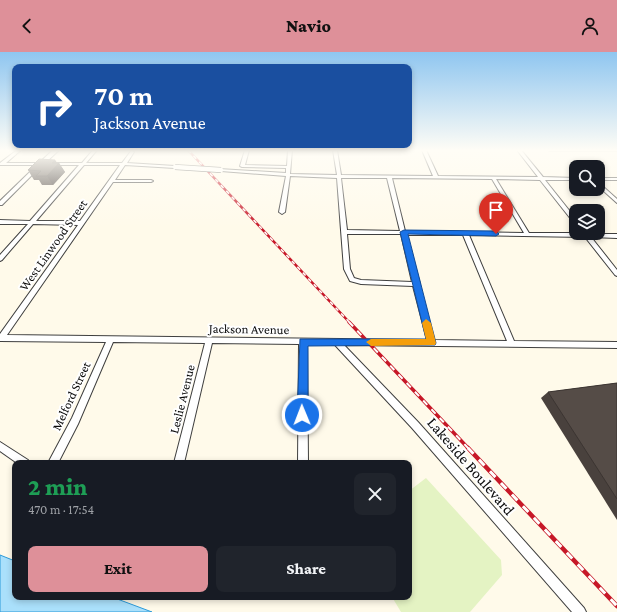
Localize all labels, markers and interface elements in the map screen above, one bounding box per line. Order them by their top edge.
icon: back [16,15,38,37]
icon: person [579,15,601,37]
text: Navio [286,16,331,36]
icon: right [28,80,80,132]
text: 70 m [94,80,153,111]
text: Jackson Avenue [94,113,206,133]
map controls [569,160,605,240]
button: search [569,160,605,196]
pin [479,193,513,234]
street label: West Linwood Street [16,196,90,293]
icon: arrive [485,199,507,221]
button: layers [569,204,605,240]
street label: Jackson Avenue [208,321,290,337]
street label: Melford Street [49,359,94,433]
street label: Leslie Avenue [166,363,198,435]
position arrow [281,394,323,436]
street label: Lakeside Boulevard [424,414,518,519]
text: 2 min [28,473,87,500]
button: close [354,473,396,515]
text: 470 m · 17:54 [28,502,94,517]
button: Exit [28,546,208,592]
button: Share [216,546,396,592]

